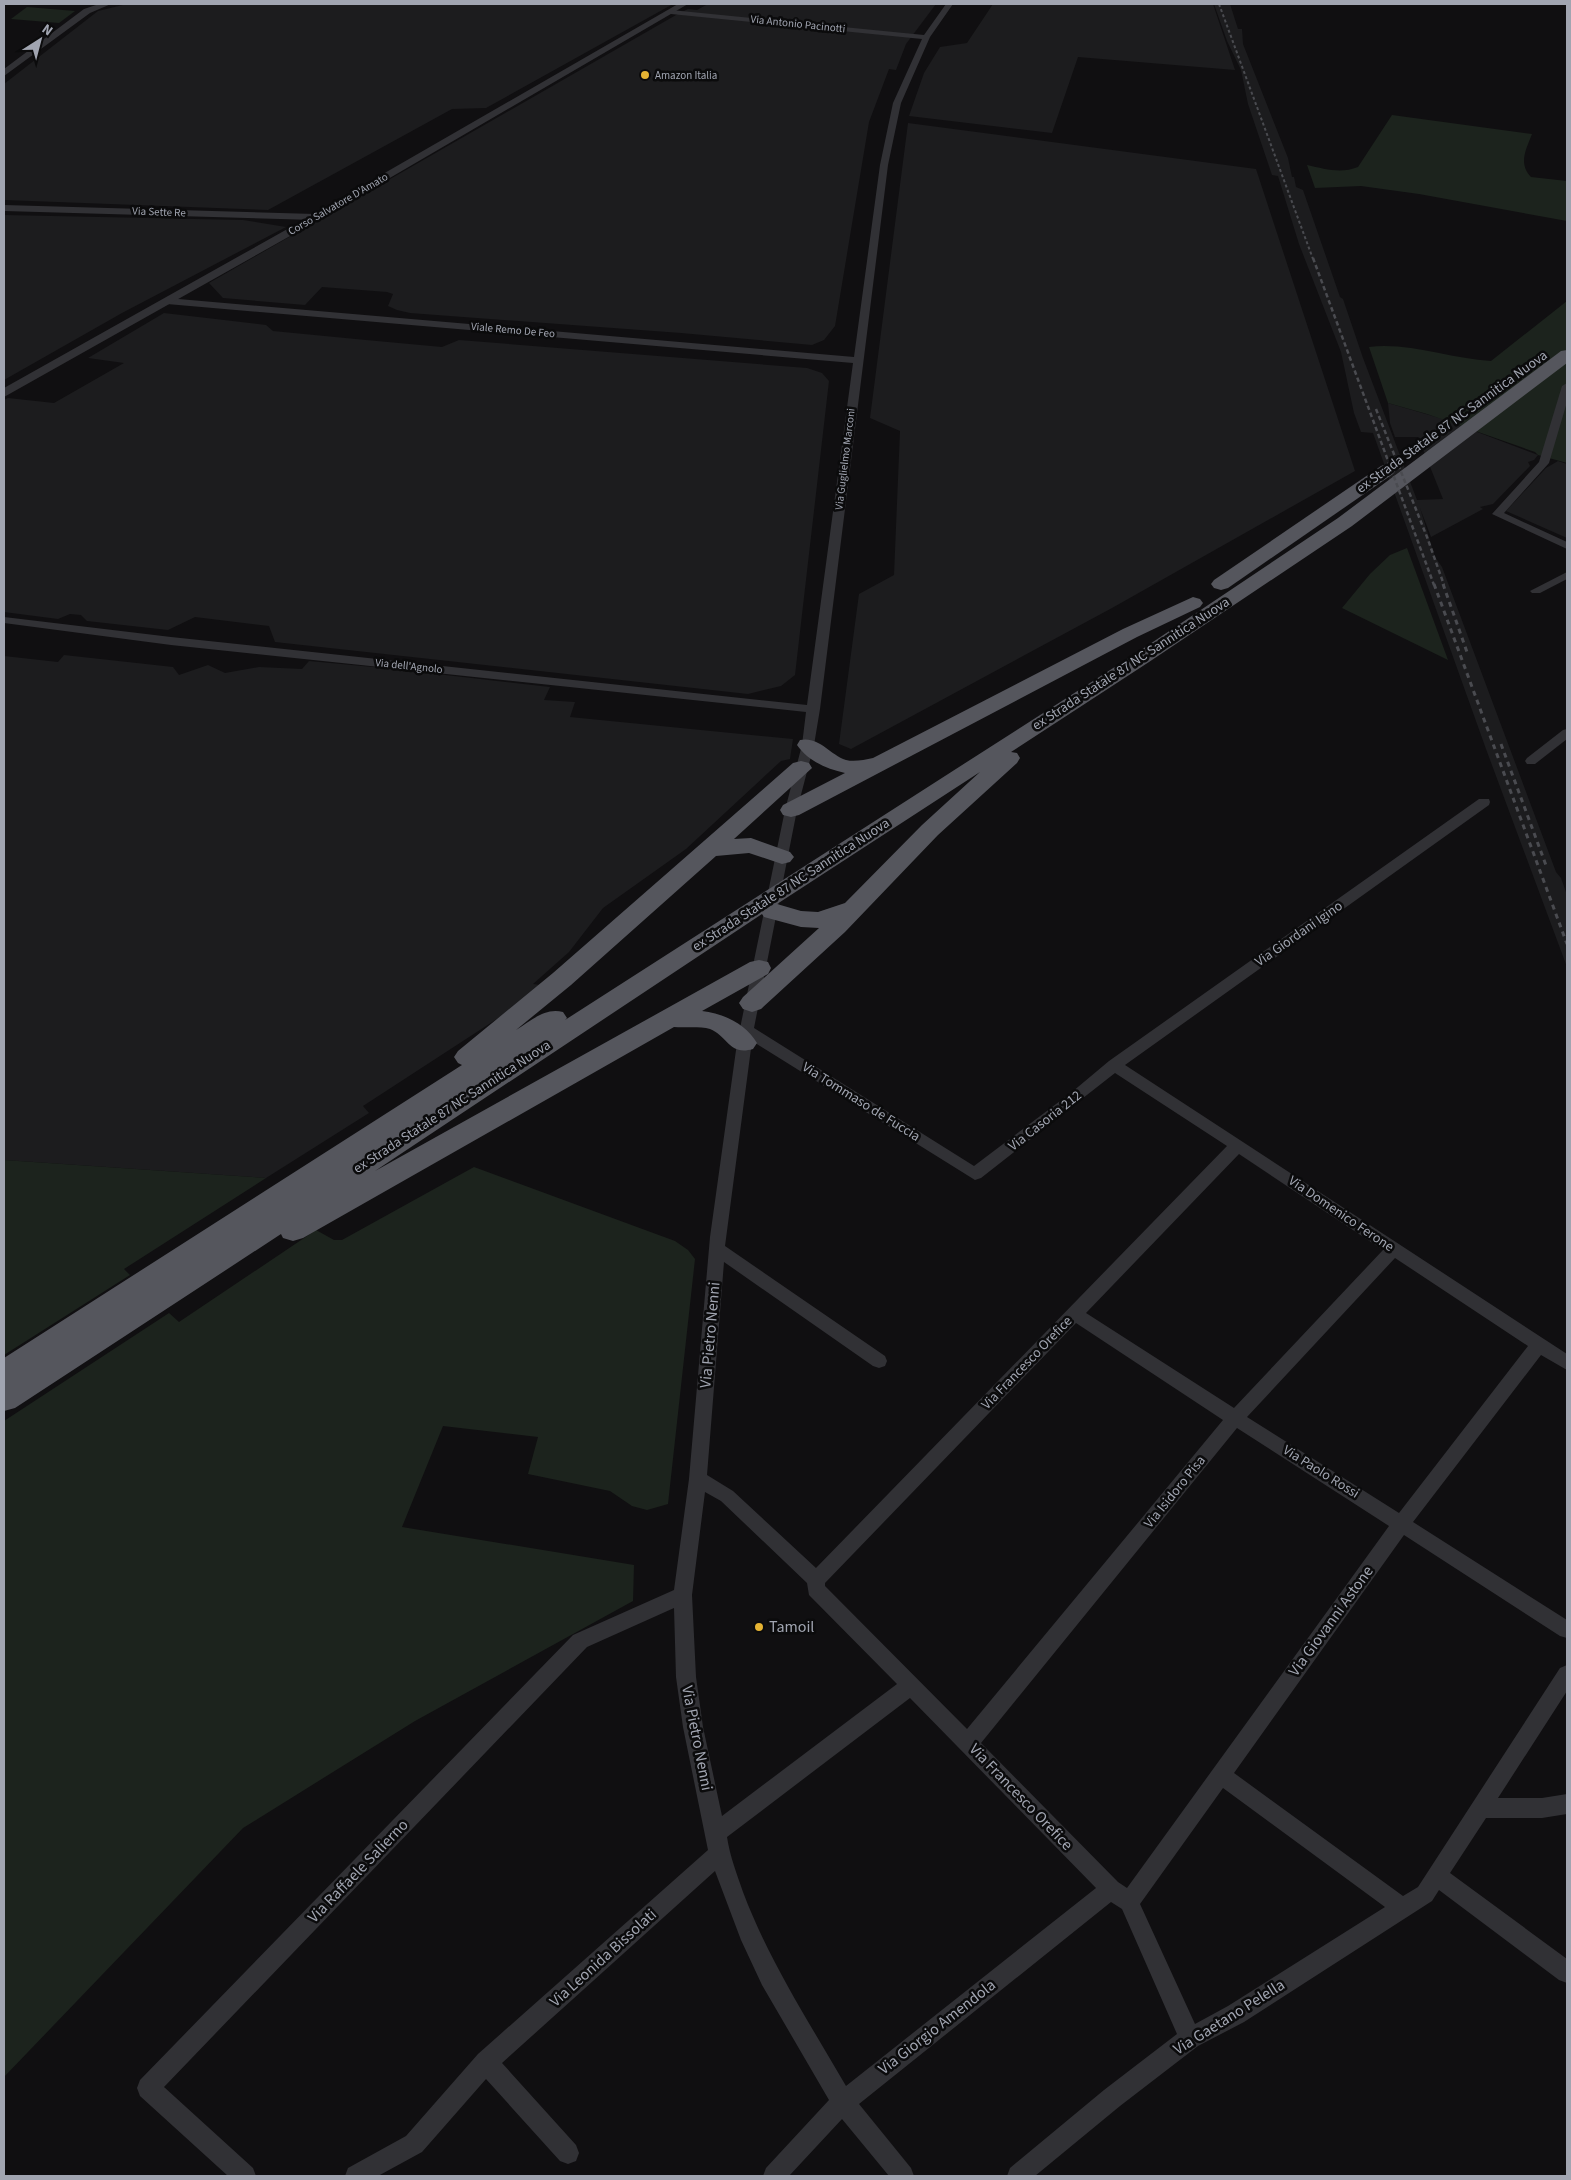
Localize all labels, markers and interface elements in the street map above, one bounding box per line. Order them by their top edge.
street label: Via Antonio Pacinotti [750,12,846,36]
north arrow [15,15,65,65]
text: N [37,19,57,41]
place label: Amazon Italia [655,68,717,83]
marker: Amazon Italia [639,69,651,81]
street label: Corso Salvatore D'Amato [285,169,391,239]
street label: Via Sette Re [132,204,187,220]
street label: Viale Remo De Feo [470,319,556,341]
street label: ex Strada Statale 87 NC Sannitica Nuova [1352,346,1552,498]
street label: Via Guglielmo Marconi [831,407,859,511]
street label: ex Strada Statale 87 NC Sannitica Nuova [1028,592,1234,736]
street label: Via dell'Agnolo [375,655,443,677]
street label: ex Strada Statale 87 NC Sannitica Nuova [688,813,894,957]
street label: Via Giordani Igino [1251,896,1347,972]
street label: ex Strada Statale 87 NC Sannitica Nuova [349,1035,555,1179]
street label: Via Tommaso de Fuccia [798,1057,924,1147]
street label: Via Casoria 212 [1004,1086,1086,1156]
street label: Via Domenico Ferone [1284,1171,1398,1257]
street label: Via Pietro Nenni [694,1281,726,1389]
street label: Via Francesco Orefice [977,1312,1077,1414]
street label: Via Paolo Rossi [1279,1440,1363,1504]
street label: Via Isidoro Pisa [1139,1451,1211,1533]
street label: Via Giovanni Astone [1283,1561,1379,1681]
place label: Tamoil [769,1616,814,1638]
marker: Tamoil [753,1621,765,1633]
street label: Via Pietro Nenni [676,1684,718,1792]
street label: Via Francesco Orefice [964,1739,1078,1855]
street label: Via Raffaele Salierno [303,1814,413,1928]
street label: Via Leonida Bissolati [545,1904,661,2012]
street label: Via Giorgio Amendola [874,1974,1000,2080]
street label: Via Gaetano Pelella [1169,1974,1289,2060]

